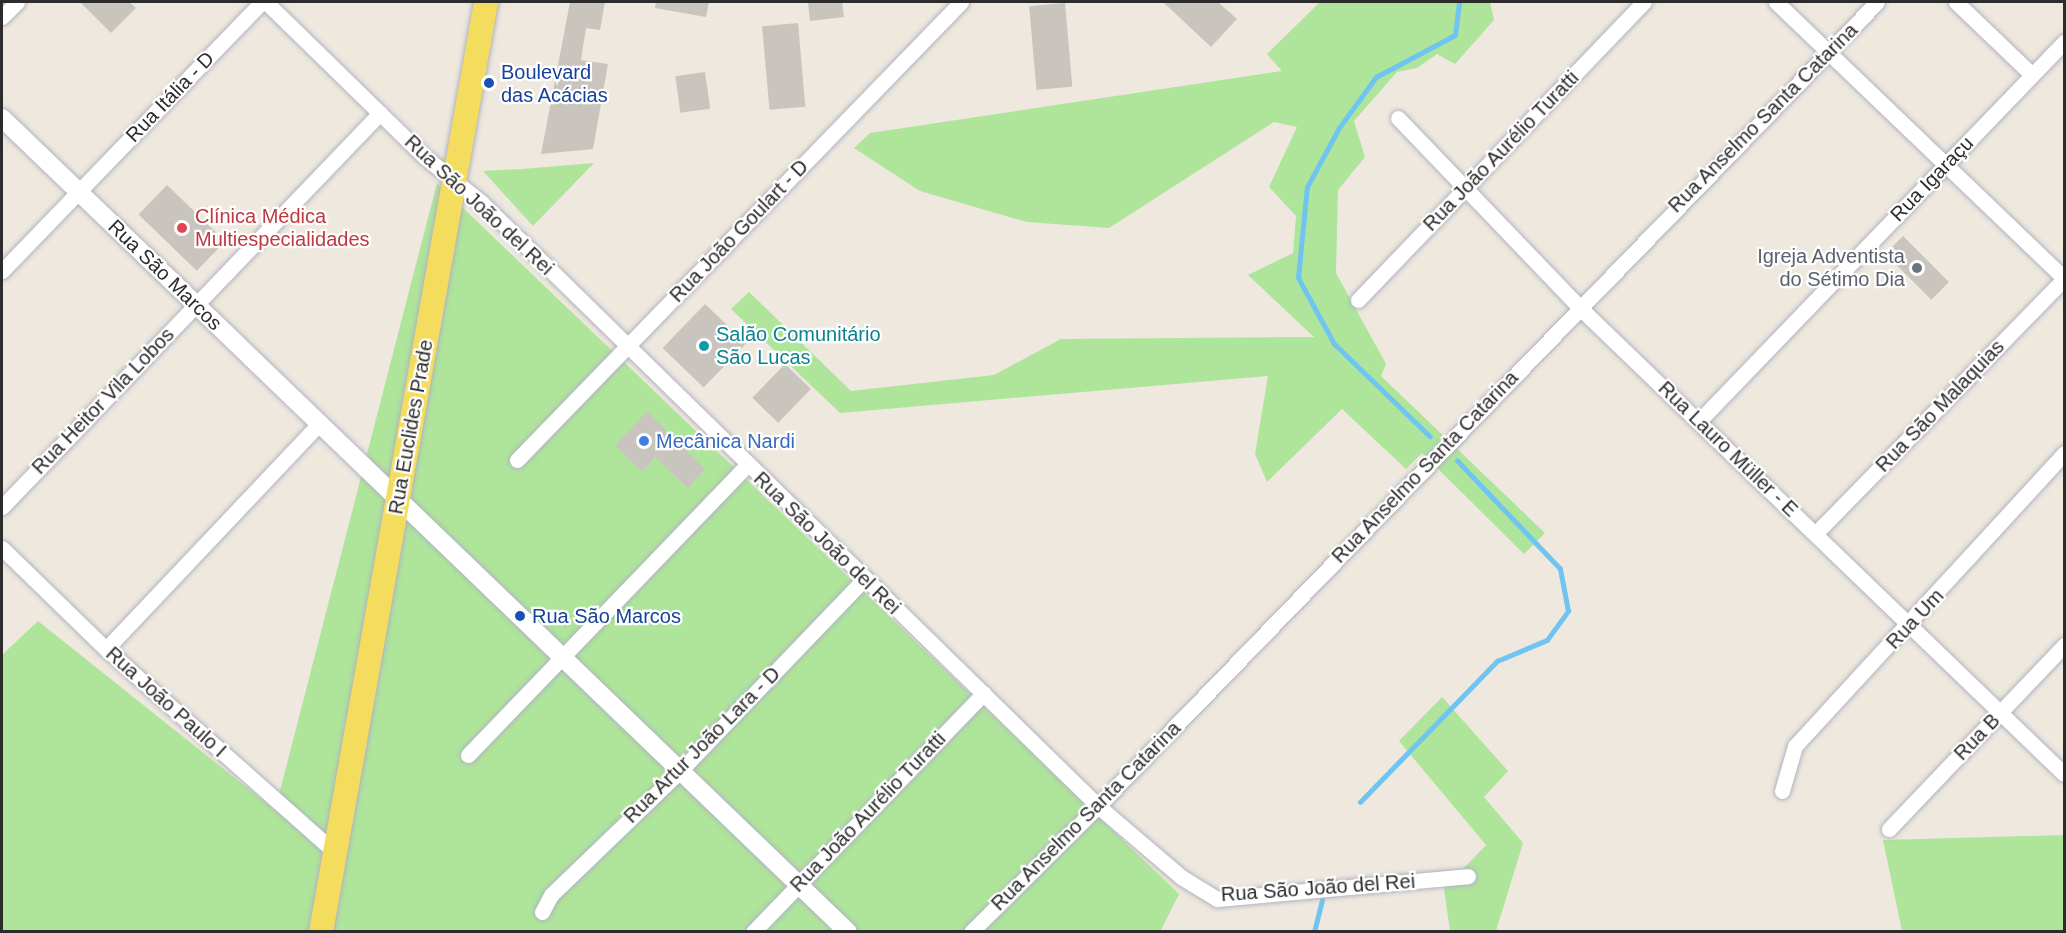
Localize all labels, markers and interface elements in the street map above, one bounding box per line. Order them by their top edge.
street label: Rua Anselmo Santa Catarina [1663,18,1863,218]
street label: Rua Itália - D [121,47,219,147]
place label: Boulevard das Acácias [501,60,609,107]
street label: Rua João Aurélio Turatti [1418,65,1584,237]
marker: Boulevard das Acácias [482,76,496,90]
street label: Rua São João del Rei [400,130,558,280]
street label: Rua Igaraçu [1886,131,1978,227]
street label: Rua João Goulart - D [665,155,813,307]
place label: Clínica Médica Multiespecialidades [195,204,370,251]
street label: Rua São Marcos [103,215,227,335]
marker: Clínica Médica Multiespecialidades [173,219,191,237]
place label: Igreja Adventista do Sétimo Dia [1756,244,1905,291]
marker: Igreja Adventista do Sétimo Dia [1910,261,1924,275]
place label: Salão Comunitário São Lucas [716,322,881,369]
street label: Rua Heitor Vila Lobos [27,323,179,479]
street label: Rua São Malaquias [1871,335,2009,477]
street label: Rua Euclides Prade [384,338,438,516]
marker: Salão Comunitário São Lucas [697,339,711,353]
street label: Rua Anselmo Santa Catarina [1326,365,1524,569]
street label: Rua Lauro Müller - E [1653,376,1803,522]
place label: Mecânica Nardi [656,429,795,453]
marker: Mecânica Nardi [637,434,651,448]
street label: Rua São João del Rei [749,467,905,619]
street label: Rua Um [1881,584,1949,654]
place label: Rua São Marcos [532,604,681,628]
marker: Rua São Marcos [513,609,527,623]
street label: Rua João Paulo I [101,642,231,762]
street label: Rua Artur João Lara - D [618,661,786,829]
street label: Rua B [1949,709,2005,765]
street label: Rua Anselmo Santa Catarina [986,716,1186,916]
street label: Rua João Aurélio Turatti [785,726,951,898]
street label: Rua São João del Rei [1220,869,1416,907]

